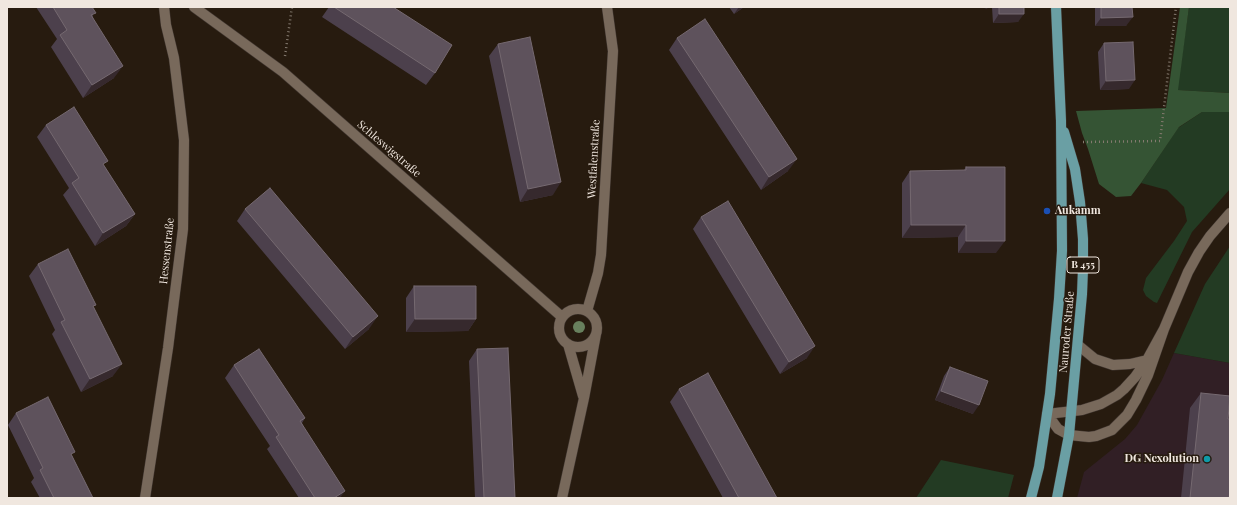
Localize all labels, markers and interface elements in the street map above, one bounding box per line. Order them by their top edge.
street label: Schleswigstraße [355,118,423,180]
street label: Westfalenstraße [585,119,603,199]
place label: Aukamm [1055,204,1101,218]
marker: Aukamm [1042,206,1052,216]
street label: Hessenstraße [157,217,177,285]
road number: B 455 [1067,257,1099,273]
street label: Nauroder Straße [1057,291,1077,373]
place label: DG Nexolution [1125,452,1199,466]
marker: DG Nexolution [1202,454,1212,464]

